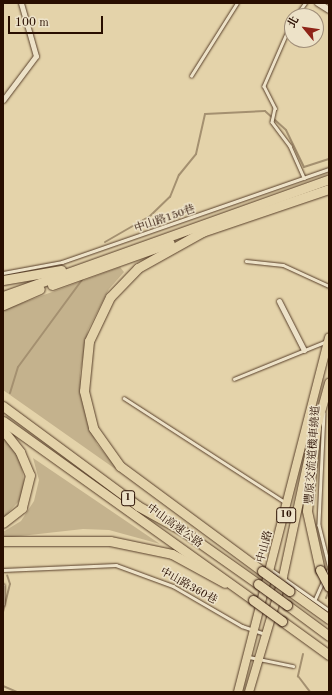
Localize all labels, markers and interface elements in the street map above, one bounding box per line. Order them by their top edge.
scale bar [10,8,105,34]
north arrow [284,8,324,48]
text: 北 [286,15,301,30]
text: 100 m [15,17,49,29]
street label: 中山路150巷 [133,203,197,237]
street label: 豐原交流道機車繞道 [304,405,324,505]
road number: 1 [121,490,135,506]
street label: 中山高速公路 [143,502,205,552]
road number: 10 [276,507,296,523]
street label: 中山路 [255,529,277,565]
street label: 中山路360巷 [157,566,219,608]

